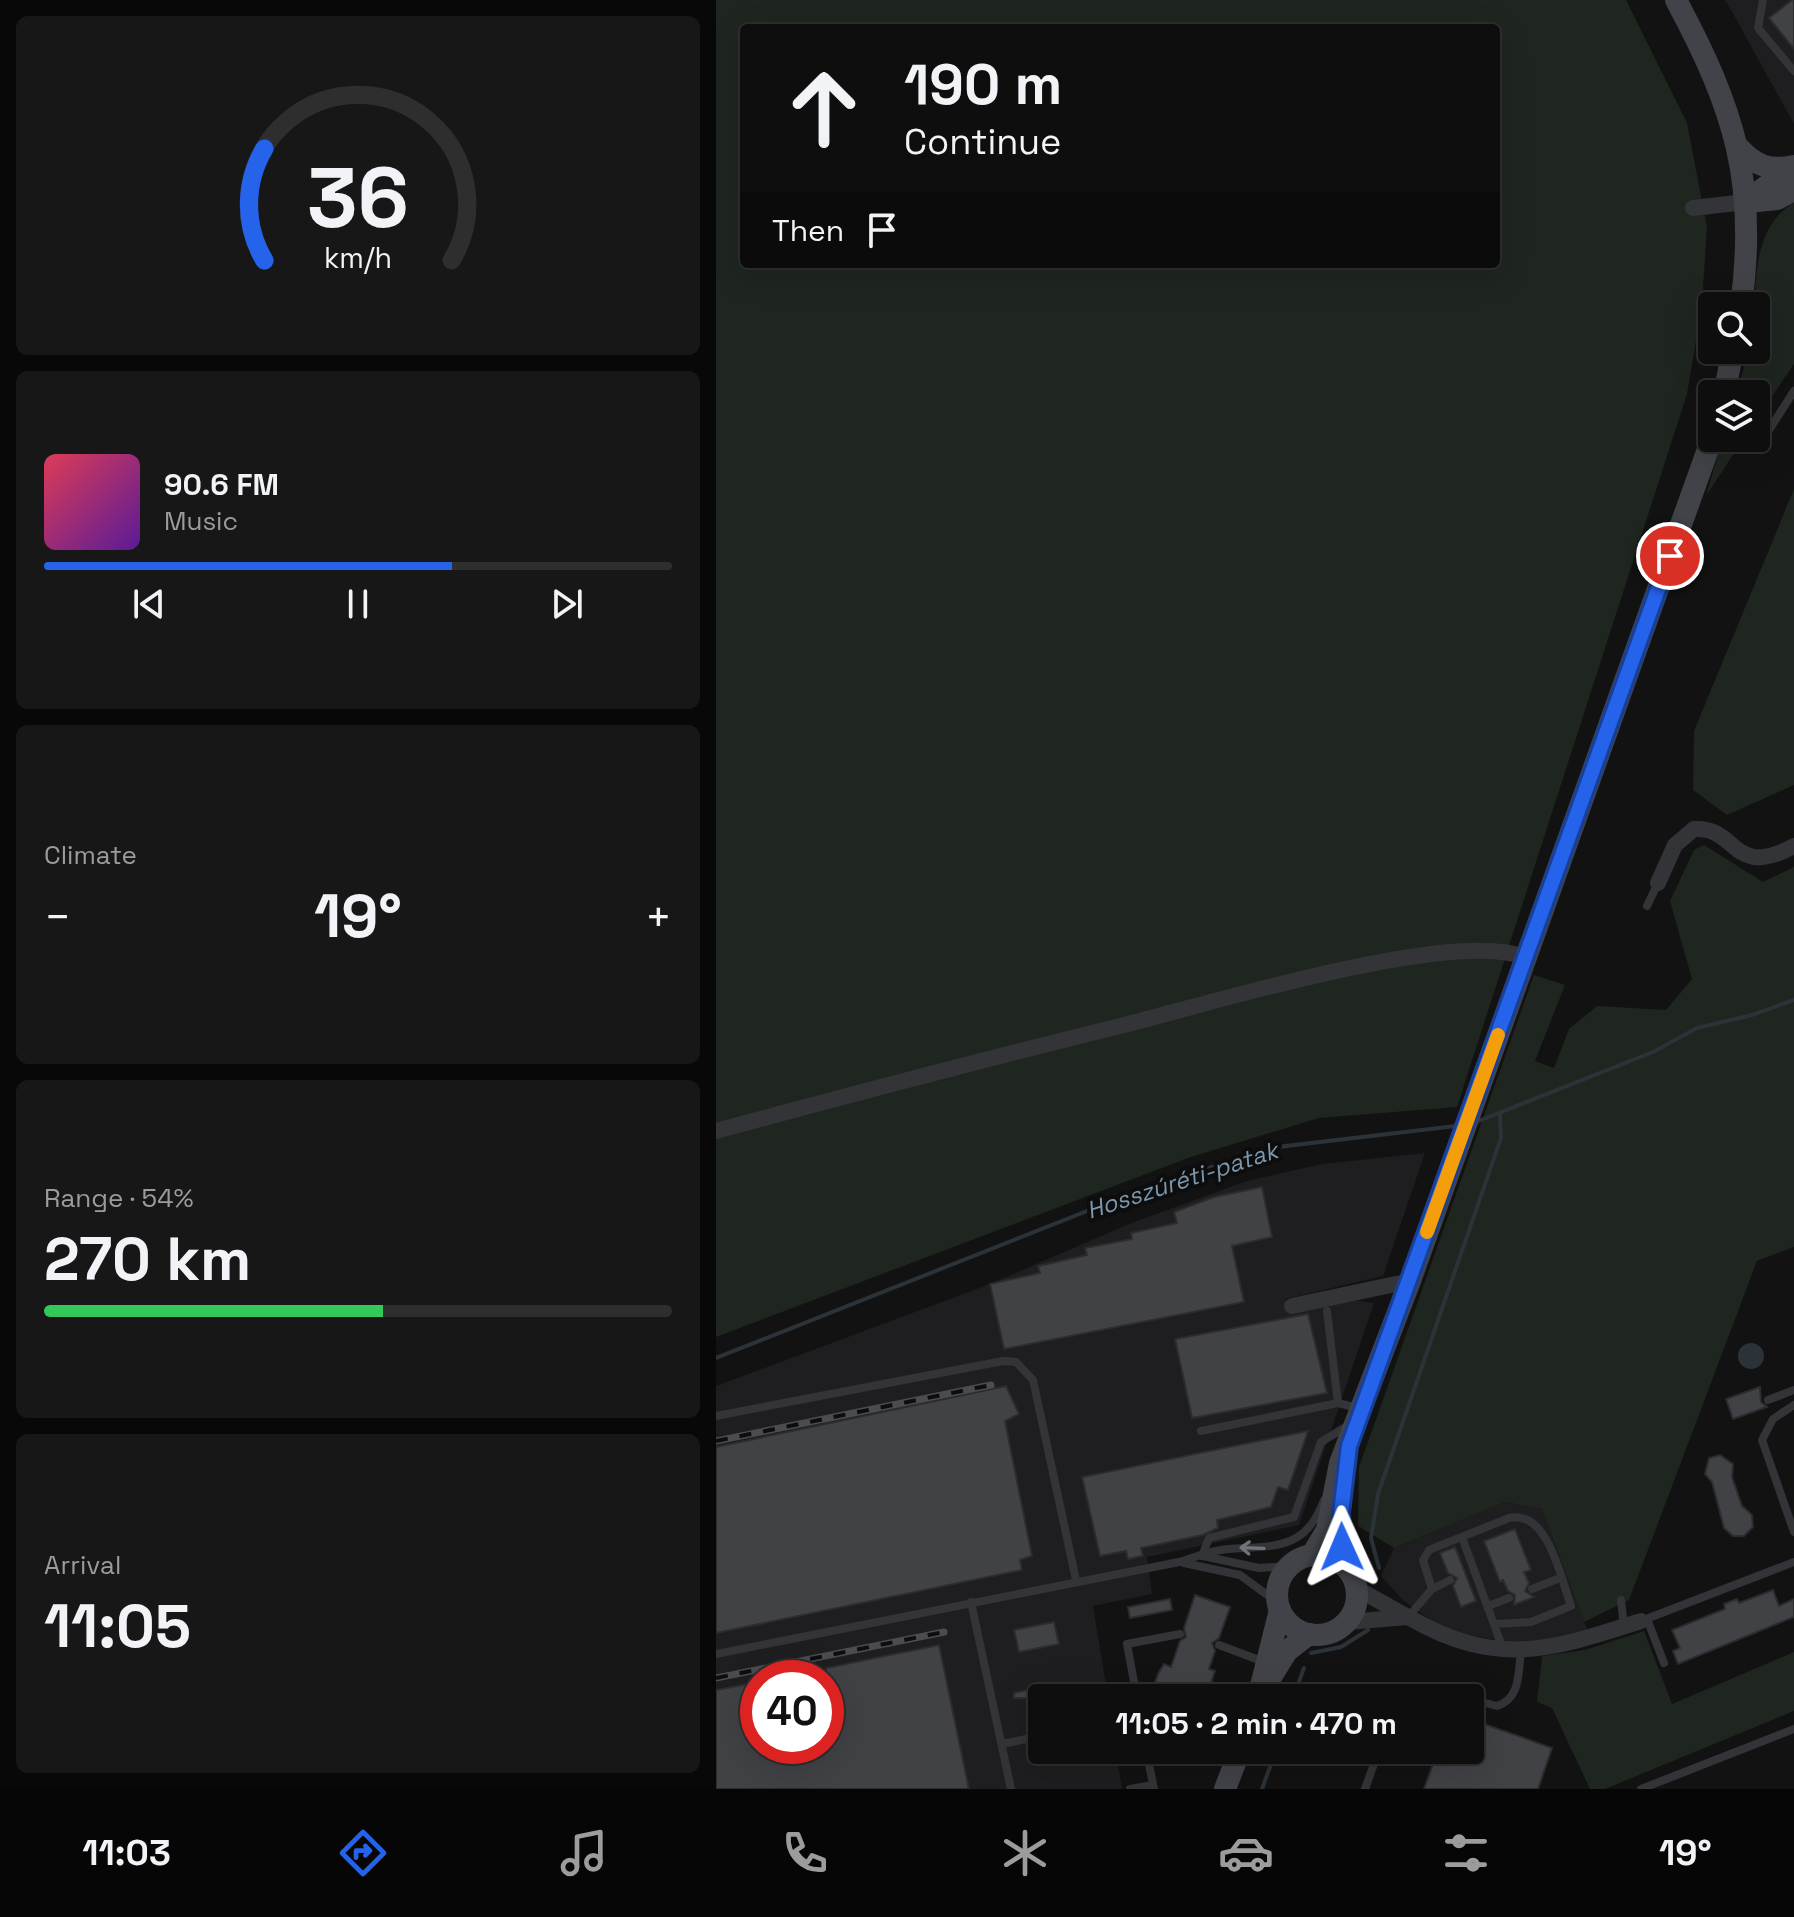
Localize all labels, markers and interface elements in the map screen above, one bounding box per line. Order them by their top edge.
text: 190 m [904,49,1062,120]
icon: ahead [772,56,876,160]
text: Continue [904,119,1061,165]
text: 36 [307,145,409,251]
icon: arrive [860,208,904,252]
text: Then [772,211,844,250]
text: km/h [324,240,392,276]
map controls [1698,292,1770,452]
button: search [1698,292,1770,364]
button: layers [1698,380,1770,452]
text: 90.6 FM [164,465,279,504]
text: Music [164,504,238,538]
pin [1636,522,1704,590]
icon: arrive [1648,534,1692,578]
icon: previous [127,582,171,626]
icon: pause [336,582,380,626]
icon: next [545,582,589,626]
text: Climate [44,838,137,872]
text: 19° [314,878,402,955]
text: − [44,889,71,945]
text: + [645,889,672,945]
water label: Hosszúréti-patak [1082,1133,1285,1226]
text: Range · 54% [44,1181,194,1215]
text: 270 km [44,1221,251,1298]
position arrow [1300,1505,1384,1589]
one-way arrow [1239,1541,1266,1556]
text: Arrival [44,1548,121,1582]
text: 11:05 [44,1588,191,1665]
speed limit sign: 40 [740,1660,844,1764]
text: 11:05 · 2 min · 470 m [1115,1704,1397,1743]
icon: directions [335,1825,391,1881]
icon: music [556,1825,612,1881]
icon: phone [777,1825,833,1881]
icon: climate [997,1825,1053,1881]
icon: car [1218,1825,1274,1881]
icon: filters [1438,1825,1494,1881]
text: 11:03 [82,1830,171,1876]
text: 19° [1659,1830,1712,1876]

